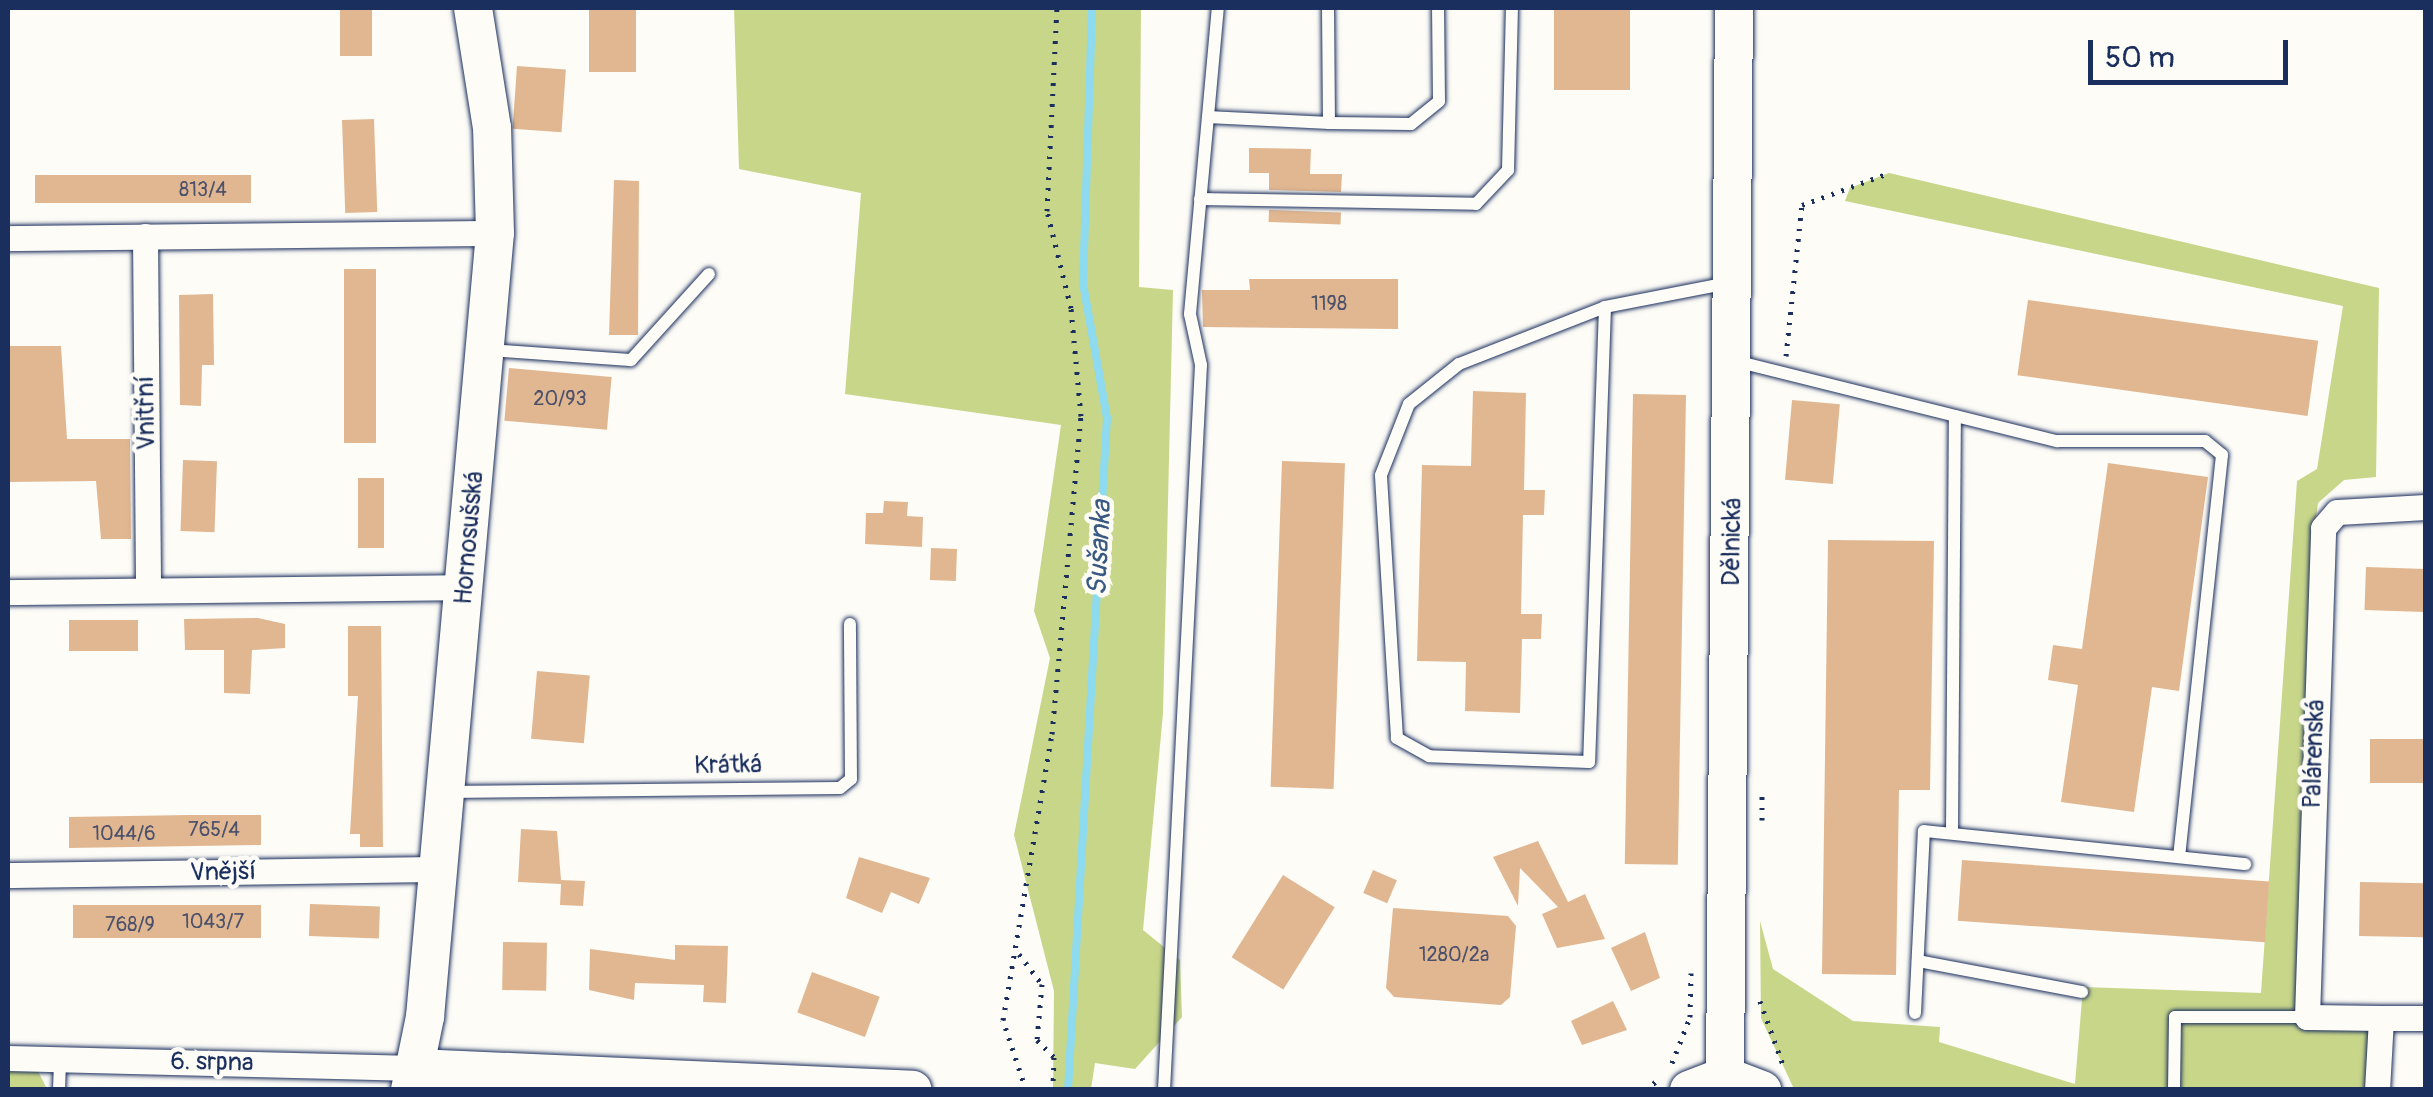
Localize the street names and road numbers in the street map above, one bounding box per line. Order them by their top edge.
street label: Vnitřní [131,375,163,451]
street label: Hornosušská [449,470,491,606]
street label: Dělnická [1717,498,1749,586]
street label: Palárenská [2298,699,2332,809]
street label: Krátká [694,750,762,782]
street label: Vnější [190,857,256,889]
street label: 6. srpna [170,1047,254,1079]

